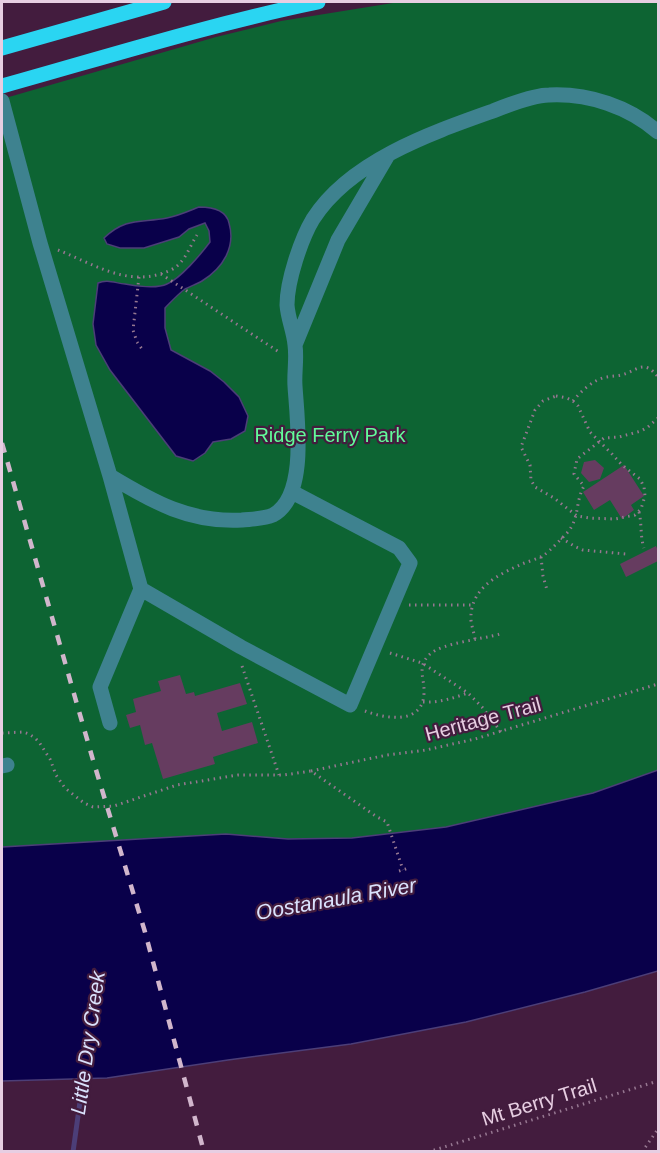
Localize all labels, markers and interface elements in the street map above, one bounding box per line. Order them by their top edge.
park label: Ridge Ferry Park [254,424,407,446]
street label: Heritage Trail [423,693,543,745]
water label: Oostanaula River [254,873,419,924]
water label: Little Dry Creek [66,968,109,1116]
street label: Mt Berry Trail [479,1074,599,1130]

